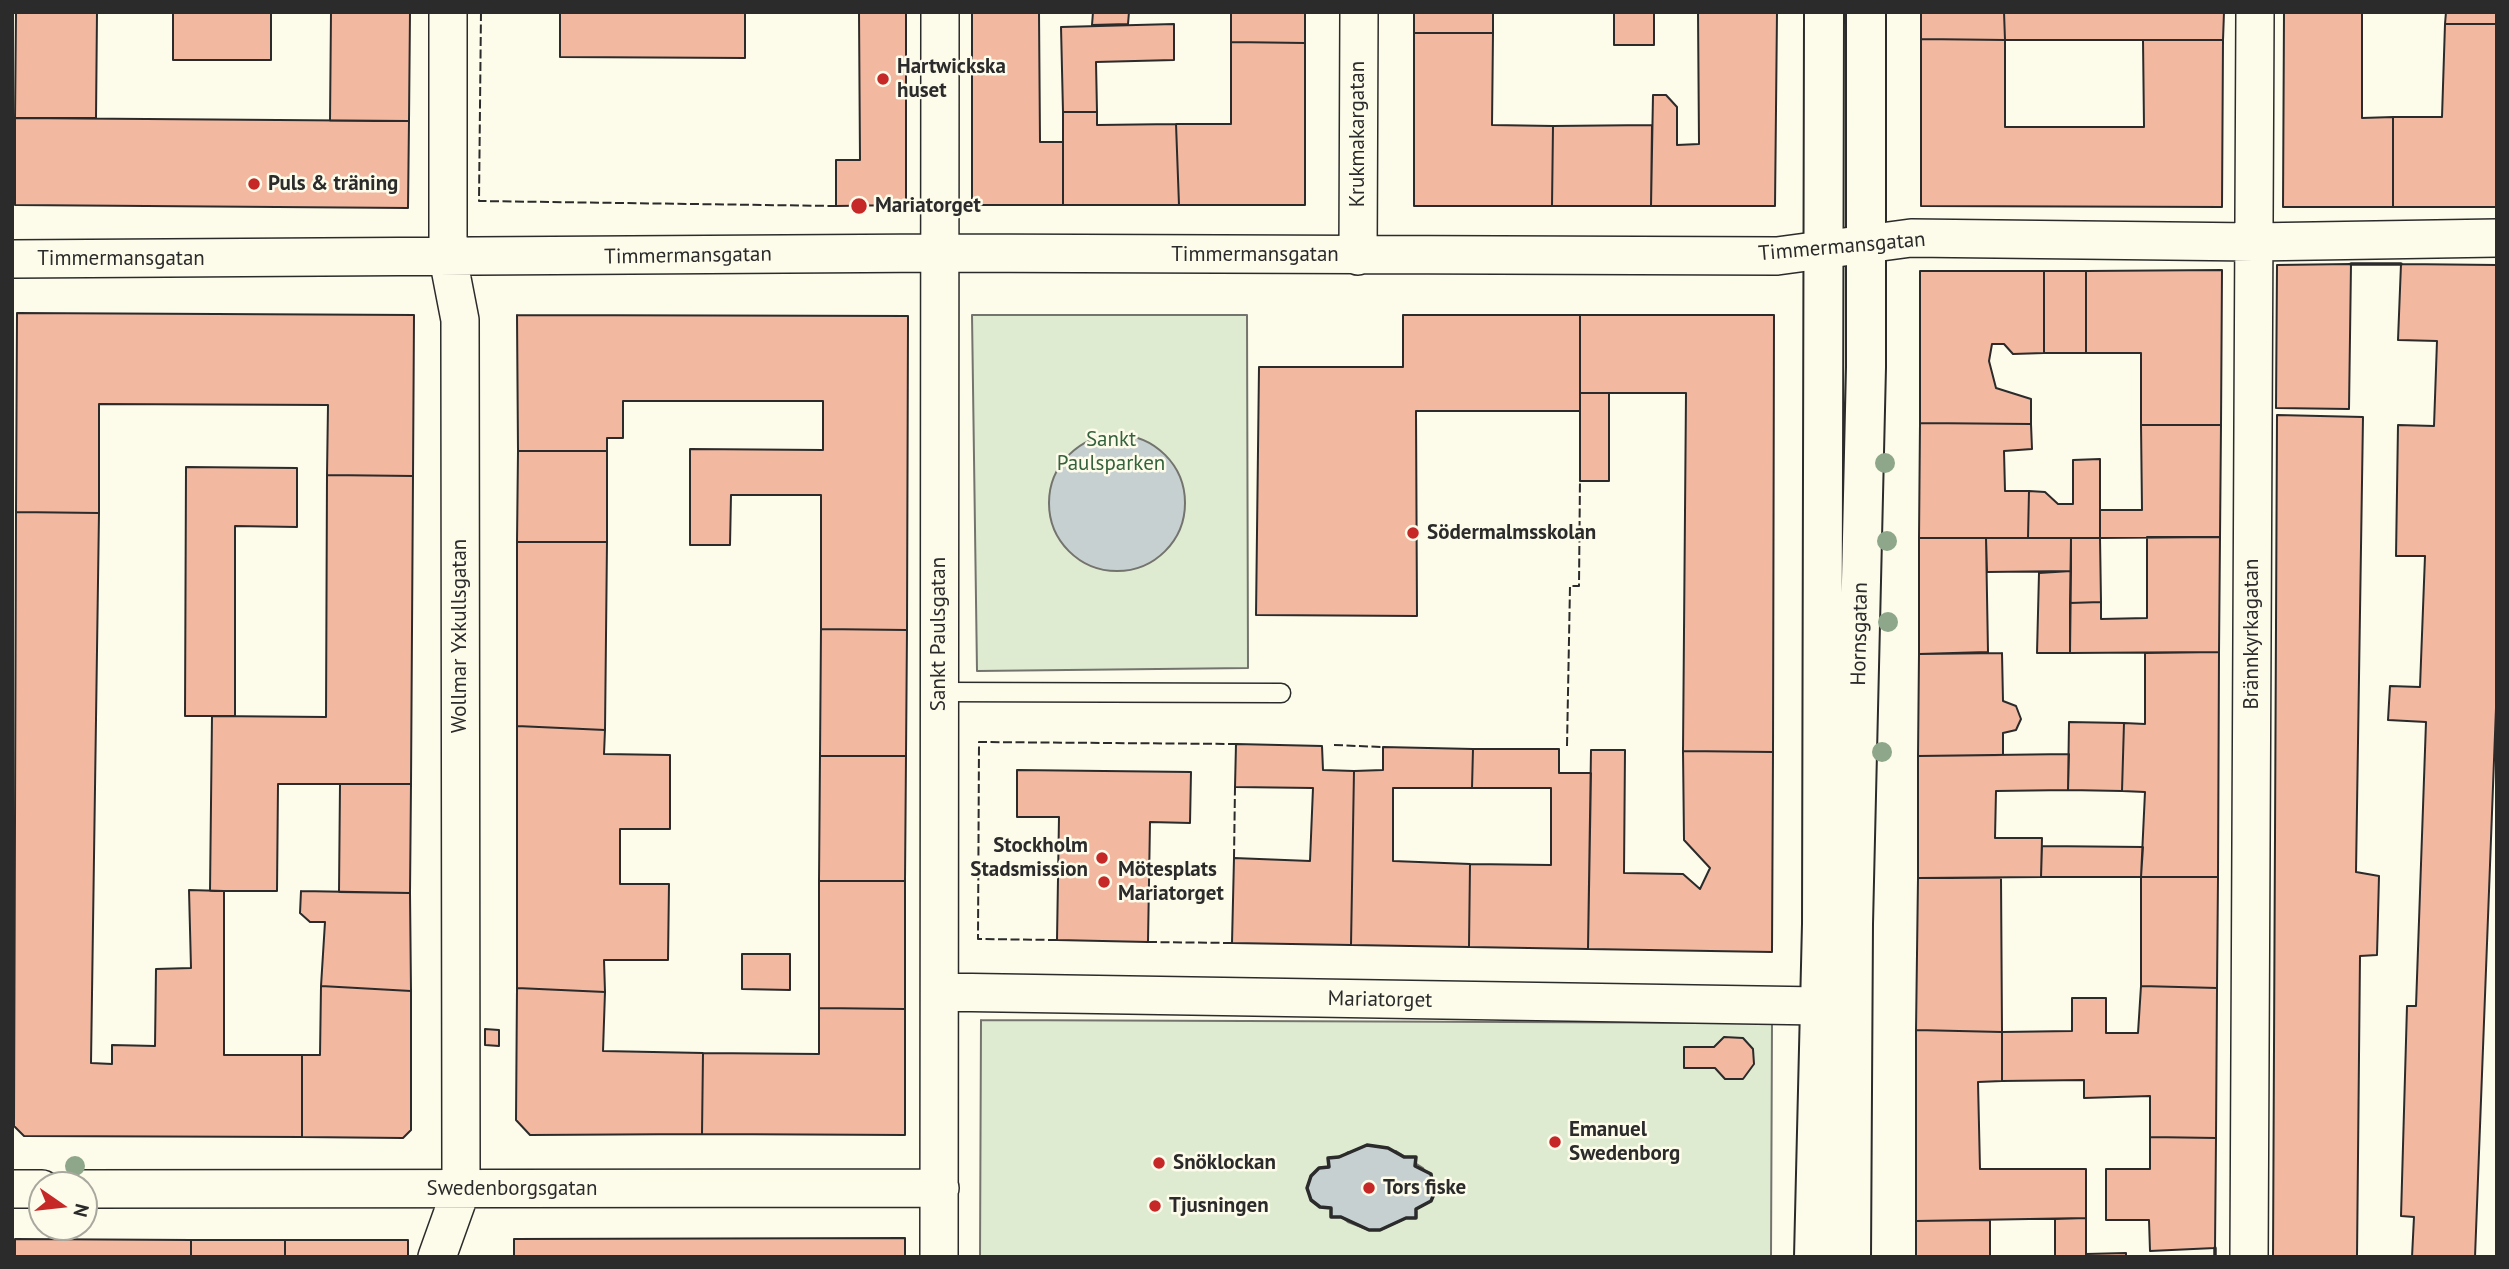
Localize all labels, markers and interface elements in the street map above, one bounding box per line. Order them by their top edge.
place label: Hartwickska huset [897,54,1006,104]
street label: Krukmakargatan [1345,61,1371,207]
marker: Hartwickska huset [875,71,891,87]
place label: Puls & träning [268,171,398,197]
marker: Puls & träning [246,176,262,192]
place label: Mariatorget [875,193,981,219]
marker: Mariatorget [849,196,869,216]
street label: Timmermansgatan [1757,227,1927,267]
street label: Timmermansgatan [604,242,772,270]
street label: Timmermansgatan [1171,242,1339,268]
street label: Timmermansgatan [37,246,205,272]
park label: Sankt Paulsparken [1057,427,1165,477]
place label: Södermalmsskolan [1427,520,1596,546]
marker: Södermalmsskolan [1405,525,1421,541]
street label: Wollmar Yxkullsgatan [447,539,473,733]
street label: Sankt Paulsgatan [926,557,952,711]
street label: Brännkyrkagatan [2239,559,2265,709]
street label: Hornsgatan [1846,582,1874,686]
place label: Stockholm Stadsmission [970,833,1088,883]
marker: Stockholm Stadsmission [1094,850,1110,866]
place label: Mötesplats Mariatorget [1118,857,1224,907]
marker: Mötesplats Mariatorget [1096,874,1112,890]
street label: Mariatorget [1328,986,1432,1014]
place label: Emanuel Swedenborg [1569,1117,1680,1167]
marker: Emanuel Swedenborg [1547,1134,1563,1150]
place label: Snöklockan [1173,1150,1276,1176]
marker: Snöklockan [1151,1155,1167,1171]
north arrow [28,1171,98,1241]
place label: Tors fiske [1383,1175,1466,1201]
street label: Swedenborgsgatan [426,1176,598,1202]
marker: Tors fiske [1361,1180,1377,1196]
place label: Tjusningen [1169,1193,1269,1219]
marker: Tjusningen [1147,1198,1163,1214]
text: N [68,1202,95,1220]

